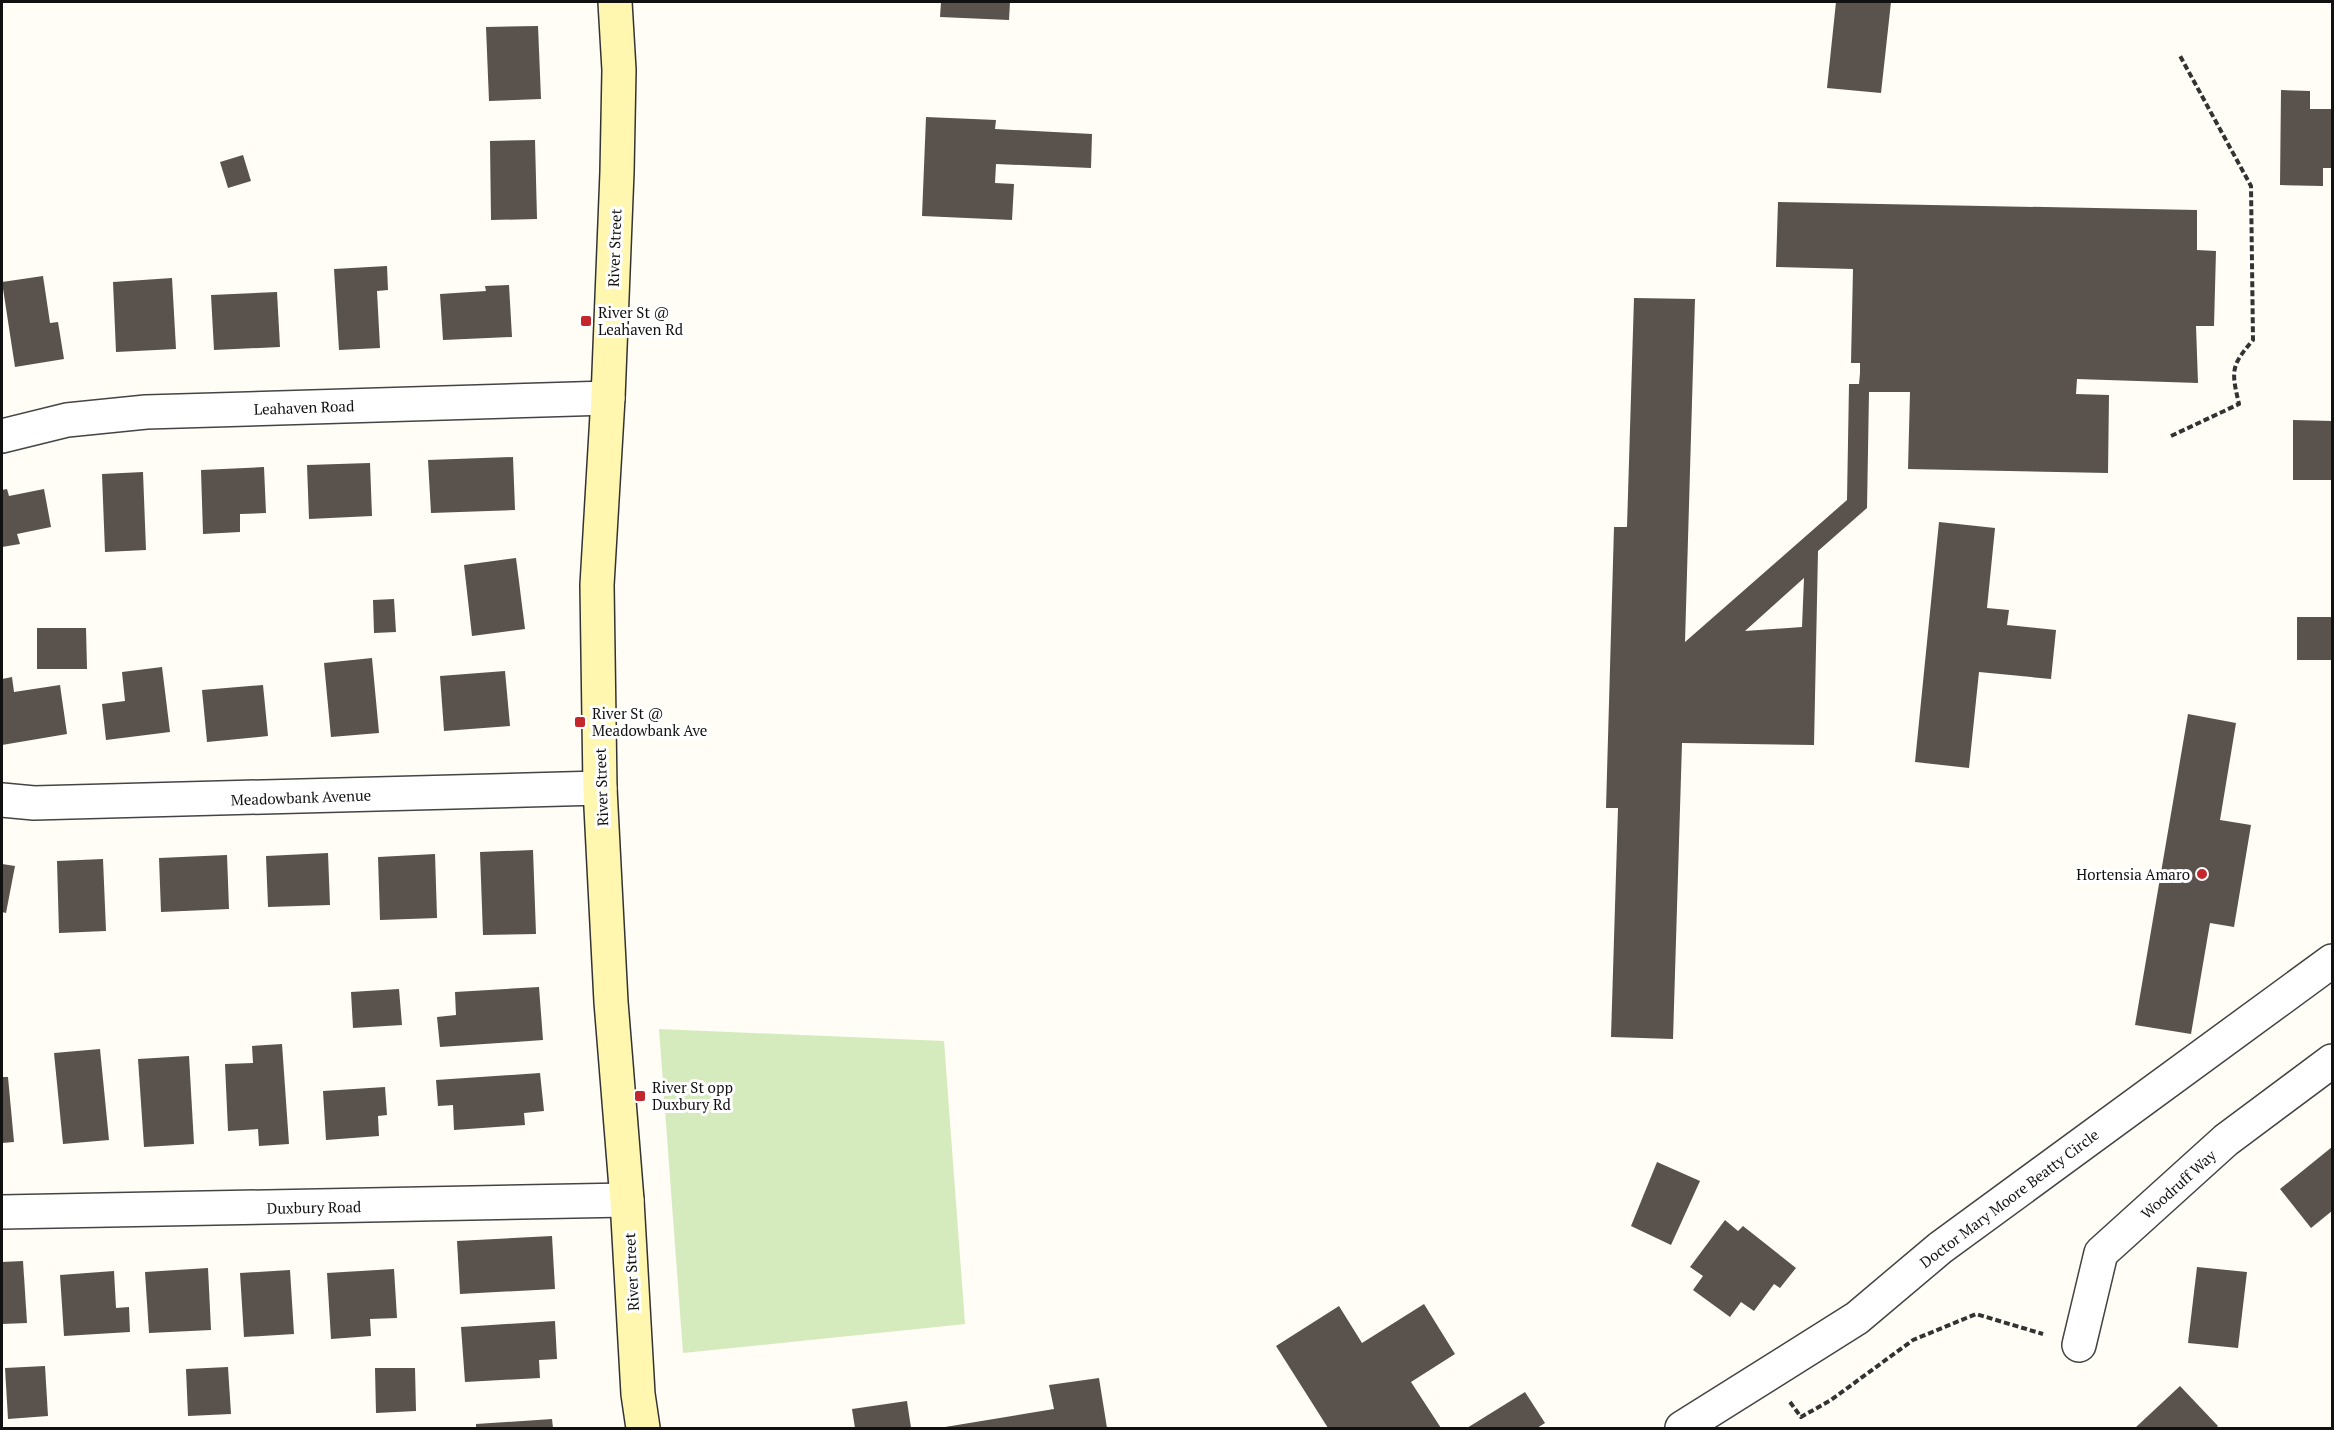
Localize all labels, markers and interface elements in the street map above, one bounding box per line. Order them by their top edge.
street label: River Street [603,208,625,288]
place label: River St @ Leahaven Rd [598,302,683,339]
marker: River St @ Leahaven Rd [579,314,593,328]
street label: Leahaven Road [253,395,355,419]
place label: River St @ Meadowbank Ave [592,703,707,740]
marker: River St @ Meadowbank Ave [573,715,587,729]
street label: River Street [590,747,612,827]
street label: Meadowbank Avenue [231,785,371,809]
place label: Hortensia Amaro [2076,864,2190,884]
marker: Hortensia Amaro [2195,867,2209,881]
place label: River St opp Duxbury Rd [652,1077,733,1114]
marker: River St opp Duxbury Rd [633,1089,647,1103]
street label: Doctor Mary Moore Beatty Circle [1915,1124,2103,1272]
street label: Woodruff Way [2136,1145,2220,1223]
street label: Duxbury Road [267,1196,361,1218]
street label: River Street [619,1232,643,1312]

